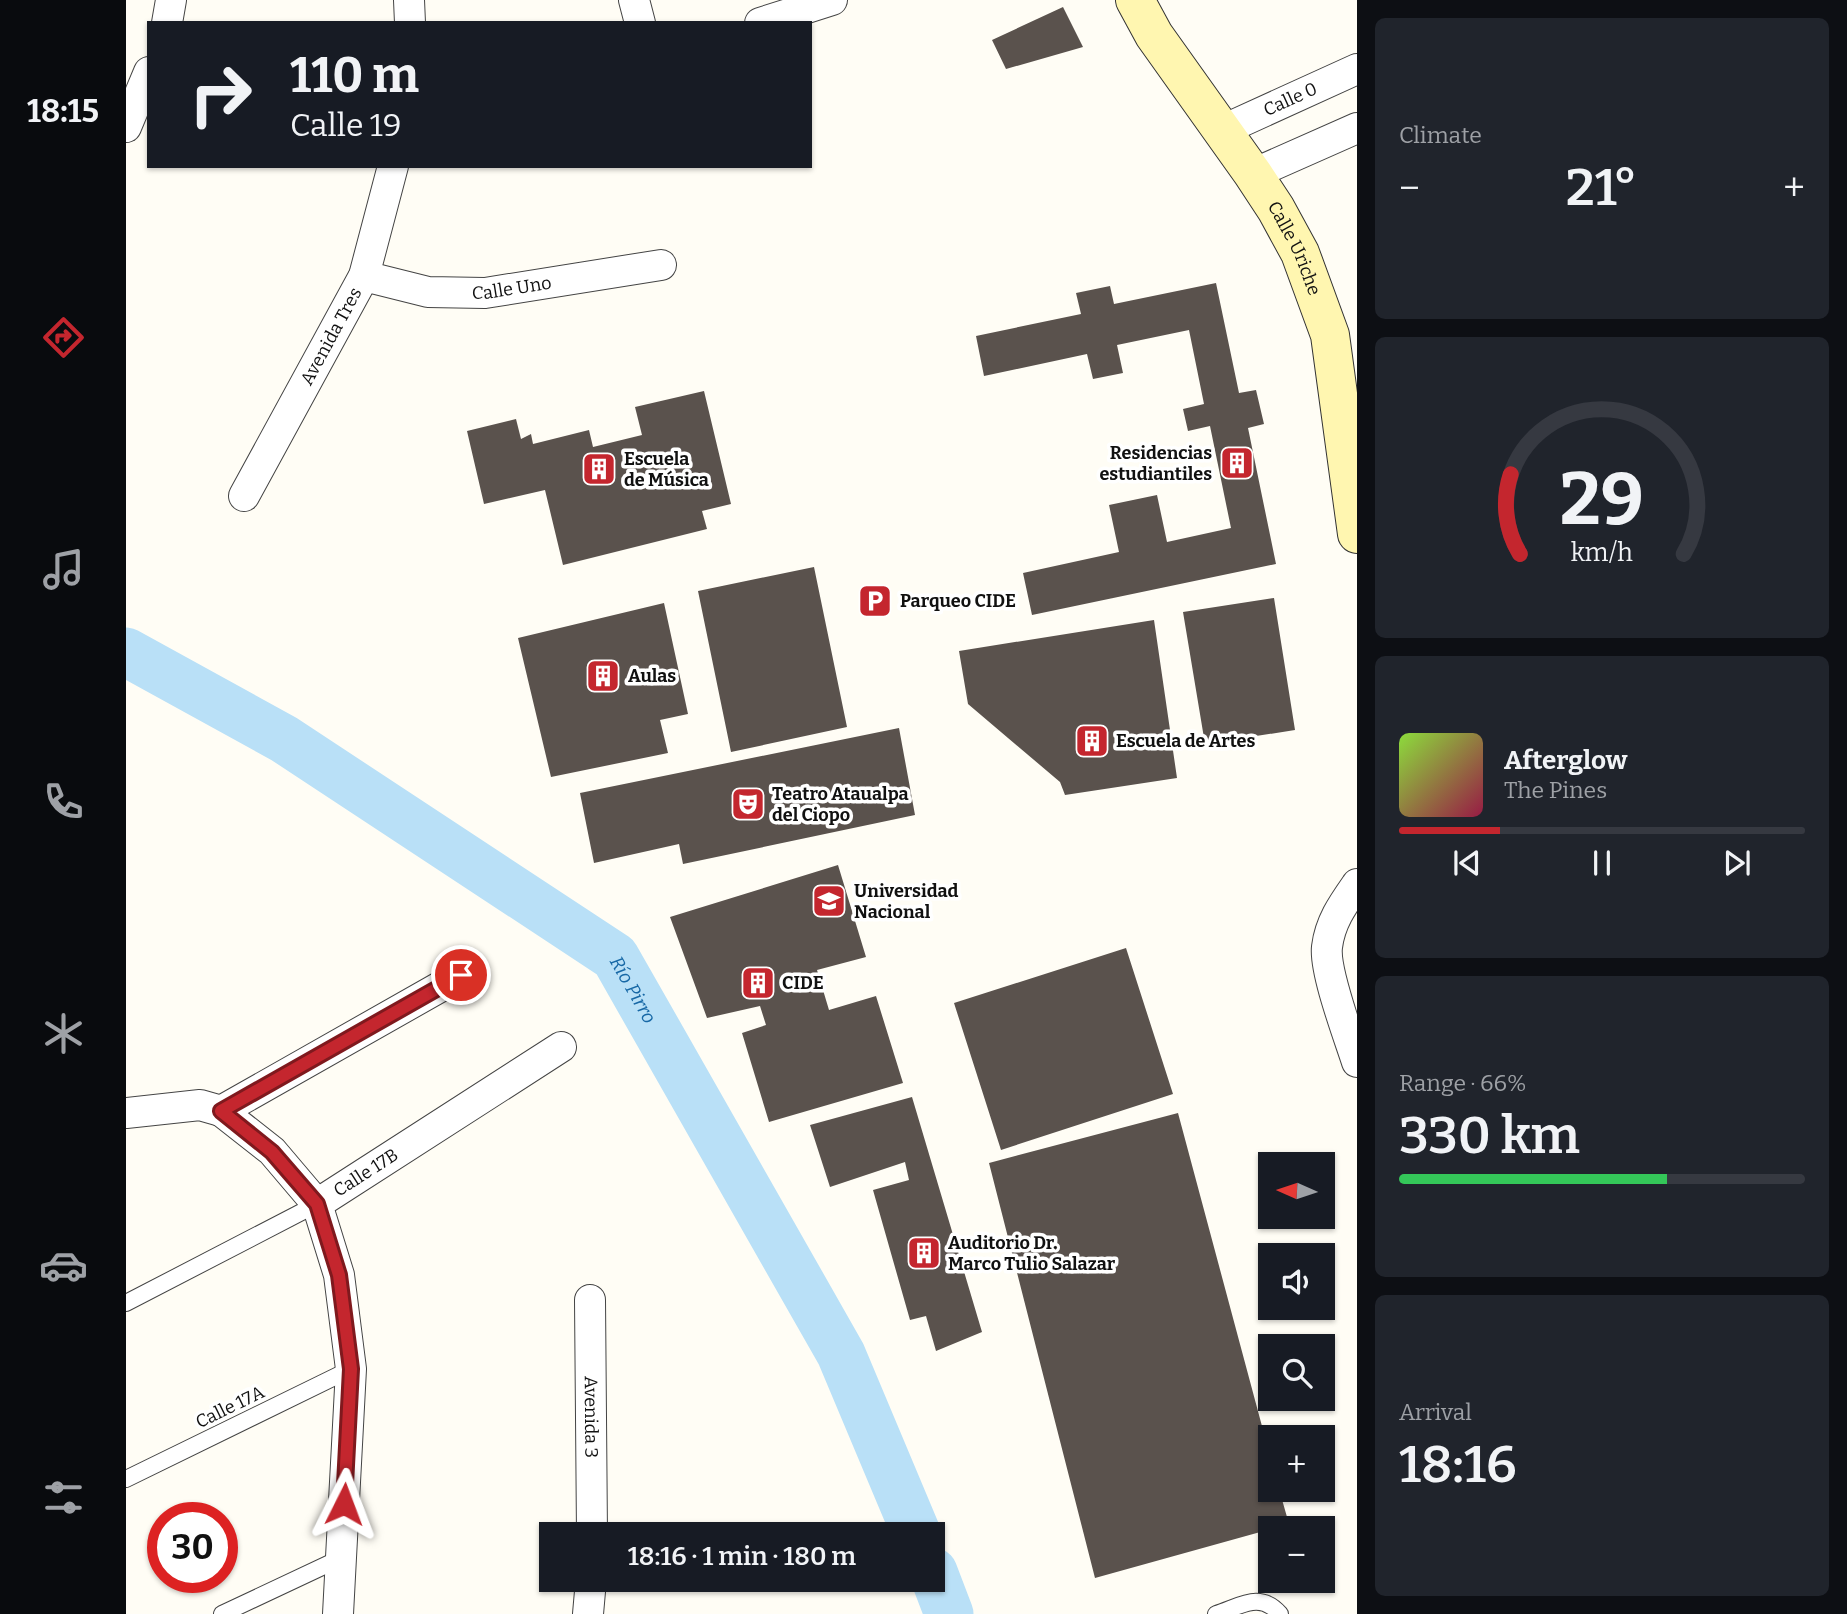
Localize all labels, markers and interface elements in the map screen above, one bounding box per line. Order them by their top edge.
text: 110 m [290,46,419,105]
icon: right [175,49,266,140]
street label: Calle 0 [1260,78,1321,121]
text: 18:15 [27,92,99,130]
text: Calle 19 [290,106,402,144]
text: Climate [1399,121,1482,149]
text: 21° [1566,156,1637,219]
text: − [1399,165,1420,211]
text: + [1783,165,1805,211]
street label: Calle Uriche [1263,197,1326,298]
street label: Calle Uno [472,272,553,304]
street label: Avenida Tres [296,284,367,389]
icon: directions [39,313,88,362]
place label: Residencias estudiantiles [1099,442,1212,485]
building icon: Residencias estudiantiles [1218,444,1256,482]
place label: Escuela de Música [624,448,709,491]
building icon: Escuela de Música [580,450,618,488]
text: 29 [1560,456,1644,543]
text: km/h [1571,538,1633,568]
icon: music [39,545,88,594]
parking icon: Parqueo CIDE [856,582,894,620]
place label: Parqueo CIDE [900,590,1016,612]
building icon: Aulas [584,657,622,695]
place label: Aulas [628,665,676,687]
building icon: Escuela de Artes [1073,722,1111,760]
place label: Escuela de Artes [1116,730,1255,752]
text: Afterglow [1504,745,1627,776]
text: The Pines [1504,776,1607,804]
icon: phone [39,777,88,826]
place label: Teatro Ataualpa del Ciopo [772,783,909,826]
theatre icon: Teatro Ataualpa del Ciopo [729,785,767,823]
icon: previous [1448,844,1486,882]
icon: pause [1583,844,1621,882]
icon: next [1718,844,1756,882]
place label: Universidad Nacional [854,880,959,923]
school or university icon: Universidad Nacional [810,882,848,920]
pin [431,945,491,1005]
water label: Río Pirro [605,952,662,1027]
icon: arrive [442,956,480,994]
building icon: CIDE [739,964,777,1002]
place label: CIDE [782,972,824,994]
icon: climate [39,1009,88,1058]
text: Range · 66% [1399,1069,1527,1097]
text: 330 km [1399,1104,1580,1167]
street label: Calle 17B [329,1144,402,1202]
north arrow [1258,1152,1335,1228]
map controls [1258,1152,1335,1593]
place label: Auditorio Dr. Marco Tulio Salazar [948,1232,1116,1275]
building icon: Auditorio Dr. Marco Tulio Salazar [905,1234,943,1272]
icon: car [39,1241,88,1290]
button: sound [1258,1243,1335,1320]
button: search [1258,1334,1335,1411]
street label: Avenida 3 [580,1376,602,1458]
street label: Calle 17A [192,1381,268,1433]
text: Arrival [1399,1398,1472,1426]
button: + [1258,1425,1335,1502]
text: 18:16 [1399,1433,1517,1496]
position arrow [307,1467,381,1541]
icon: filters [39,1473,88,1522]
speed limit sign: 30 [147,1502,238,1593]
button: − [1258,1516,1335,1593]
text: 18:16 · 1 min · 180 m [628,1541,856,1572]

